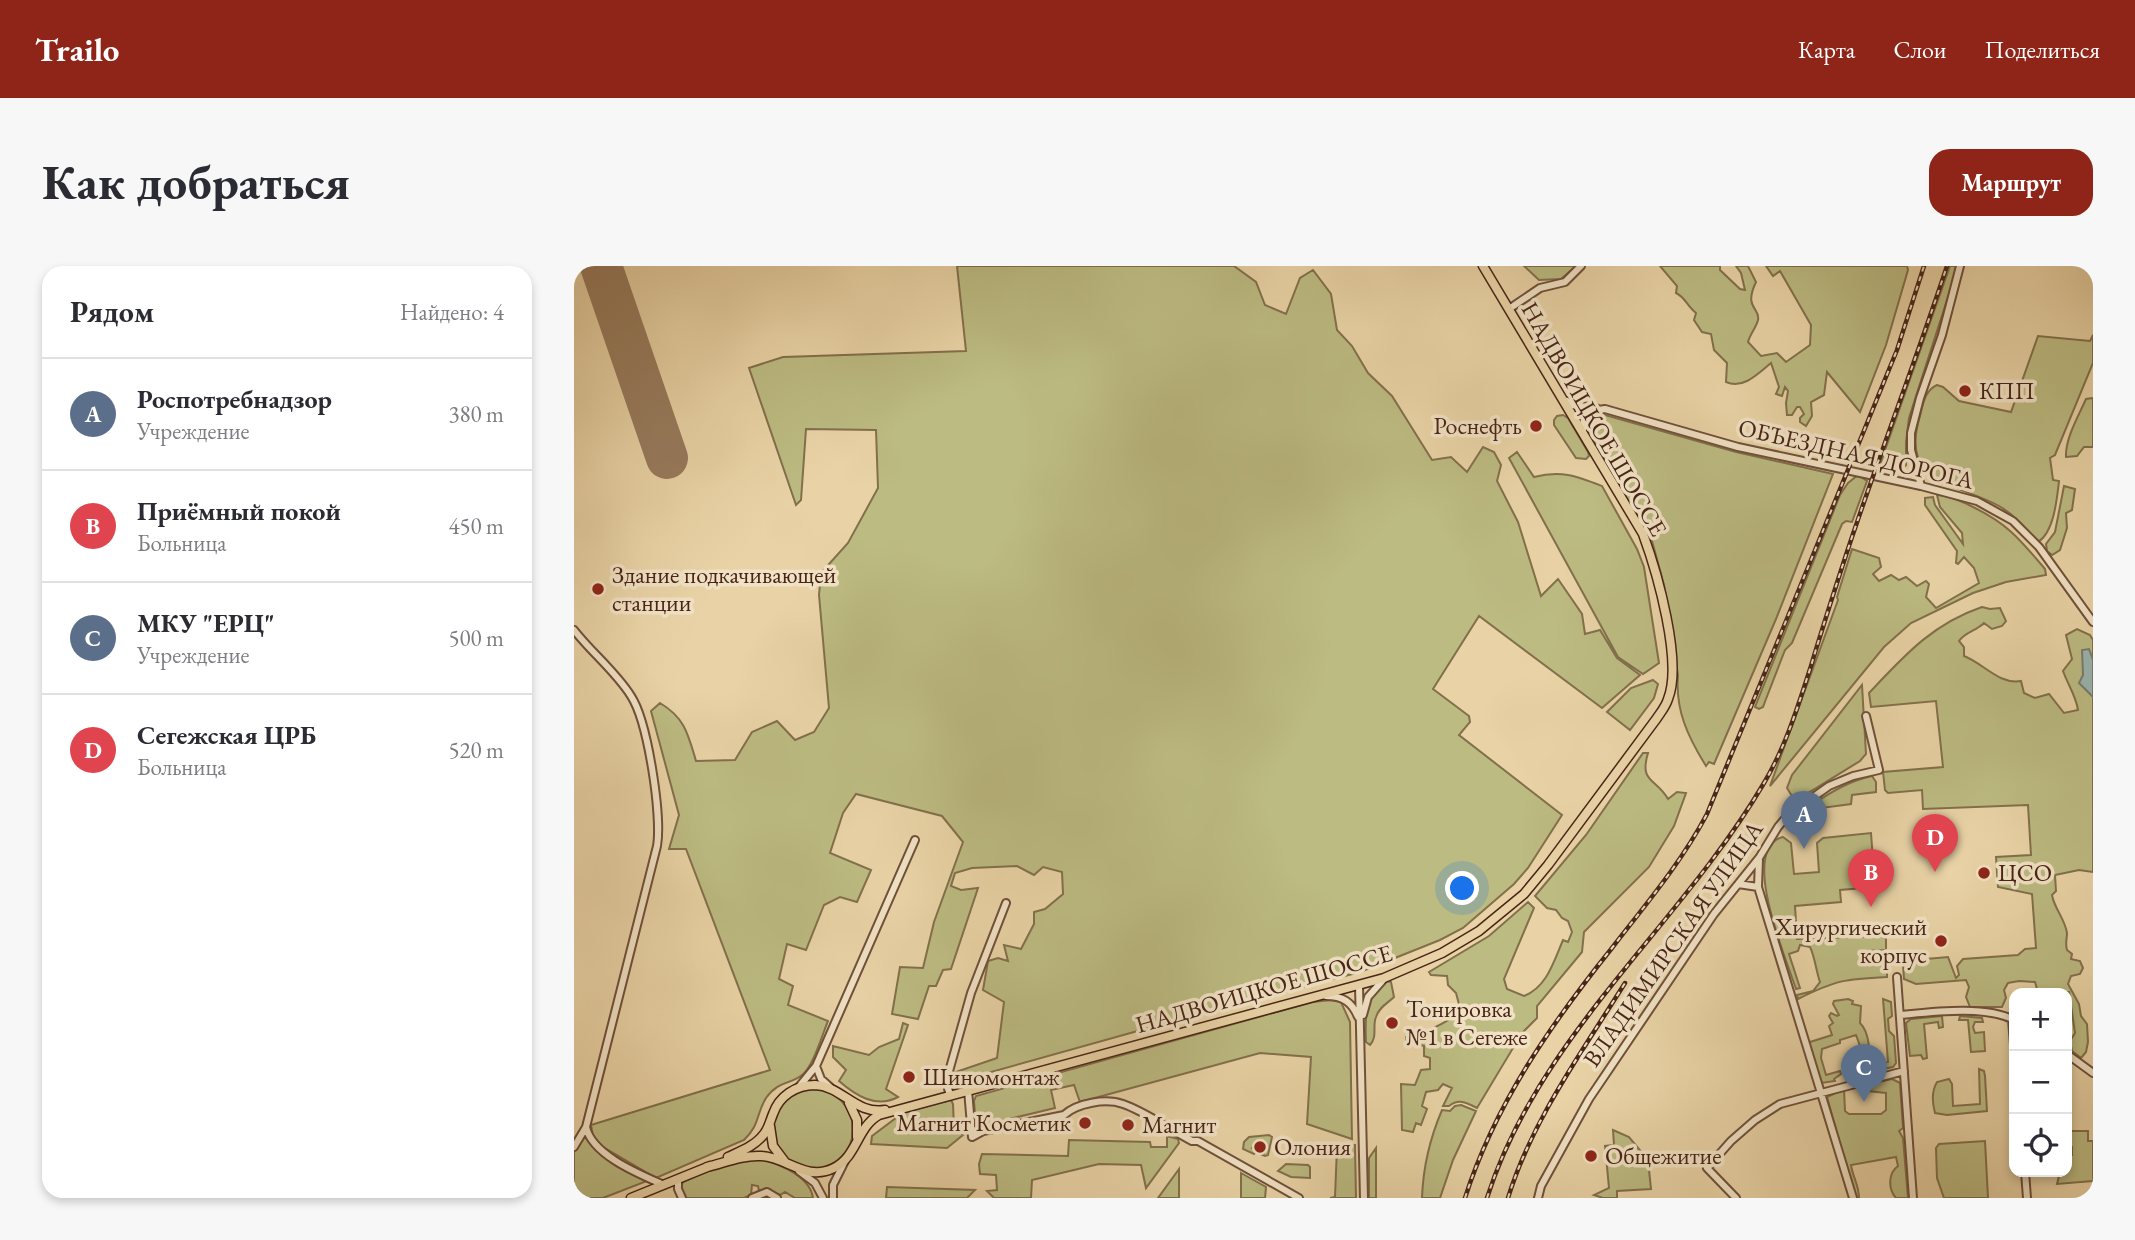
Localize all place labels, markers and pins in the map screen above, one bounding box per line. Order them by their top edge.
place label: КПП [1979,375,2035,406]
marker: КПП [1957,383,1973,399]
place label: Роснефть [1433,410,1522,441]
marker: Роснефть [1528,418,1544,434]
place label: Здание подкачивающей станции [612,559,837,618]
marker: Здание подкачивающей станции [590,581,606,597]
pin: A [1781,791,1827,849]
pin: D [1912,814,1958,872]
pin: B [1848,849,1894,907]
place label: ЦСО [1998,857,2052,888]
marker: ЦСО [1976,865,1992,881]
place label: Хирургический корпус [1774,911,1927,970]
marker: Хирургический корпус [1933,933,1949,949]
place label: Тонировка №1 в Сегеже [1406,993,1528,1052]
marker: Тонировка №1 в Сегеже [1384,1015,1400,1031]
pin: C [1841,1044,1887,1102]
place label: Шиномонтаж [923,1061,1060,1092]
marker: Шиномонтаж [901,1069,917,1085]
place label: Магнит Косметик [897,1107,1072,1138]
place label: Магнит [1142,1109,1216,1140]
marker: Магнит Косметик [1077,1115,1093,1131]
marker: Магнит [1120,1117,1136,1133]
place label: Олония [1274,1131,1351,1162]
marker: Олония [1252,1139,1268,1155]
place label: Общежитие [1605,1140,1722,1171]
marker: Общежитие [1583,1148,1599,1164]

